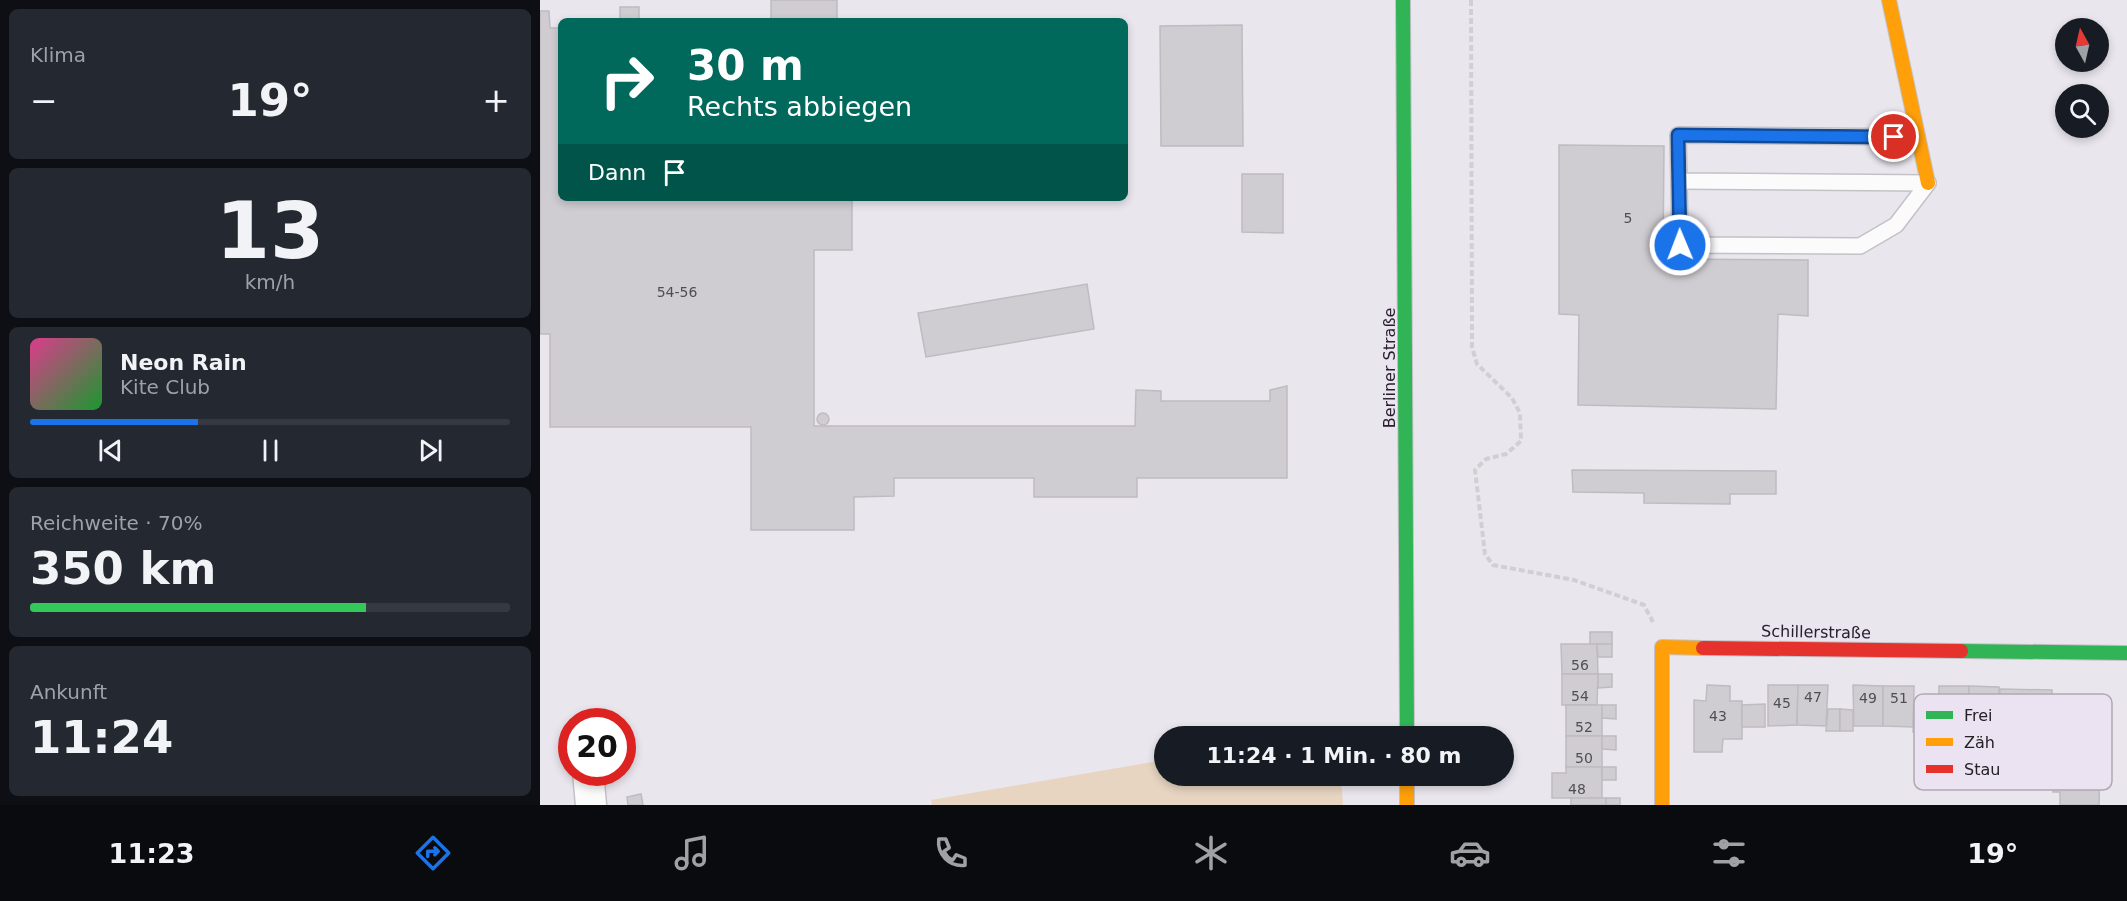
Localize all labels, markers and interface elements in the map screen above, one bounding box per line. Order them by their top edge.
north arrow [2055,18,2109,72]
map controls [2055,18,2109,138]
text: 30 m [687,41,804,90]
icon: right [588,42,666,120]
text: Klima [30,43,86,67]
text: 19° [227,74,313,127]
text: − [30,81,58,120]
text: + [482,81,510,120]
button: search [2055,84,2109,138]
text: Rechts abbiegen [687,91,912,122]
pin [1868,111,1919,162]
icon: arrive [1877,120,1910,153]
icon: arrive [658,156,691,189]
text: Dann [588,160,646,185]
text: 13 [216,186,324,276]
house number: 5 [1624,210,1632,226]
position arrow [1648,213,1712,277]
text: km/h [245,270,295,294]
house number: 54-56 [657,284,697,300]
street label: Berliner Straße [1380,308,1399,428]
text: Neon Rain [120,350,247,375]
text: Kite Club [120,375,210,399]
icon: previous [94,434,127,467]
icon: pause [254,434,287,467]
icon: next [414,434,447,467]
text: Reichweite · 70% [30,511,202,535]
text: 350 km [30,542,216,595]
street label: Schillerstraße [1761,622,1871,642]
house number: 56 [1571,657,1589,673]
text: Ankunft [30,680,107,704]
house number: 54 [1571,688,1589,704]
house number: 47 [1804,689,1822,705]
house number: 49 [1859,690,1877,706]
house number: 51 [1890,690,1908,706]
legend [1914,694,2112,790]
house number: 45 [1773,695,1791,711]
text: Frei [1964,706,1993,725]
speed limit sign: 20 [558,708,636,786]
house number: 43 [1709,708,1727,724]
text: 11:24 [30,711,173,764]
house number: 52 [1575,719,1593,735]
text: Zäh [1964,733,1995,752]
text: 11:24 · 1 Min. · 80 m [1207,743,1462,768]
house number: 50 [1575,750,1593,766]
text: Stau [1964,760,2000,779]
house number: 48 [1568,781,1586,797]
icon: directions [412,832,454,874]
icon: music [671,832,713,874]
icon: phone [930,832,972,874]
icon: climate [1190,832,1232,874]
icon: car [1449,832,1491,874]
icon: filters [1708,832,1750,874]
text: 11:23 [109,838,195,869]
text: 19° [1967,838,2018,869]

